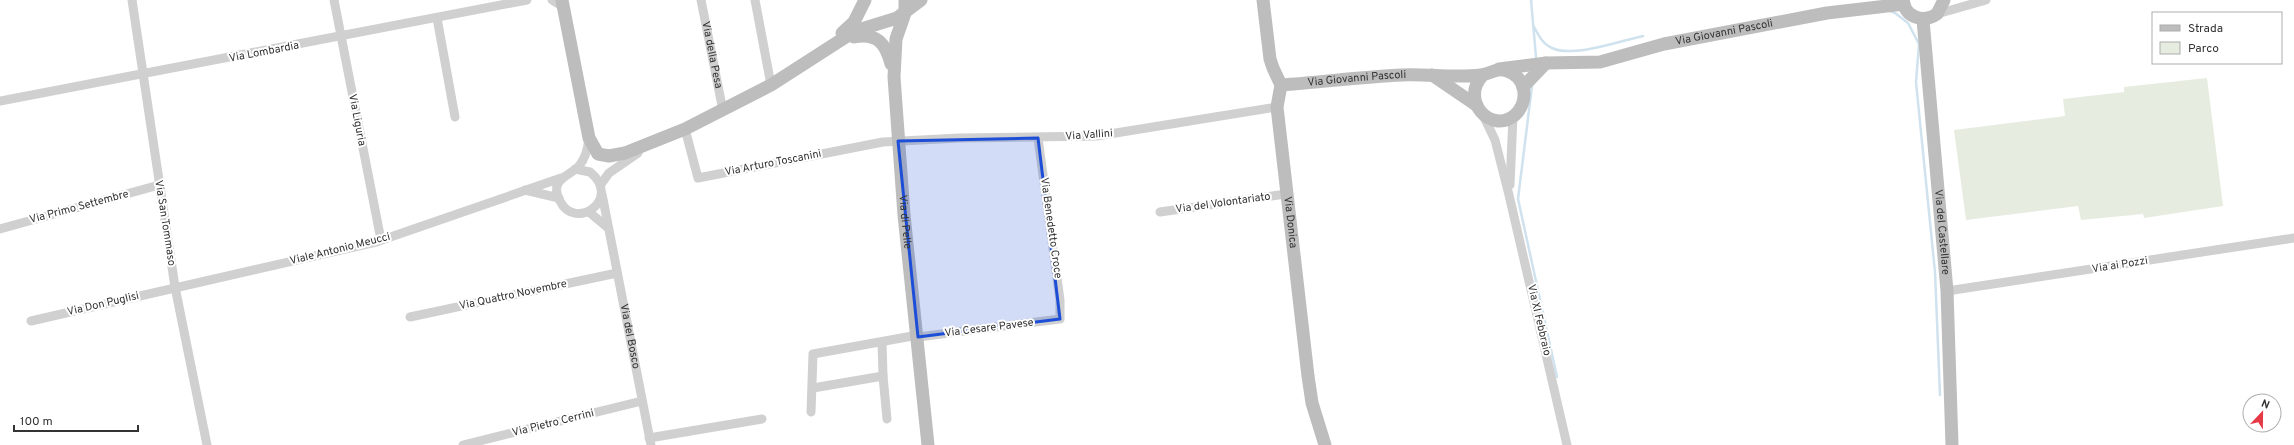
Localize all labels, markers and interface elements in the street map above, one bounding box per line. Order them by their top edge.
legend [2152,12,2282,64]
street label: Via Giovanni Pascoli [1674,16,1774,49]
street label: Via della Pesa [698,20,725,90]
text: Strada [2188,21,2223,37]
street label: Via Lombardia [228,38,300,66]
text: Parco [2188,41,2219,57]
street label: Via Giovanni Pascoli [1307,68,1406,90]
street label: Via Liguria [345,93,369,147]
street label: Via Vallini [1065,126,1113,144]
street label: Via Arturo Toscanini [724,147,822,179]
street label: Via Benedetto Croce [1037,177,1065,279]
street label: Via San Tommaso [151,179,179,267]
street label: Via Primo Settembre [28,187,130,227]
street label: Via del Volontariato [1175,189,1271,217]
street label: Via del Castellare [1931,189,1953,275]
street label: Via di Pelle [896,194,915,250]
street label: Via Donica [1280,196,1300,249]
street label: Viale Antonio Meucci [288,230,392,268]
street label: Via ai Pozzi [2091,254,2149,276]
street label: Via Quattro Novembre [458,277,568,313]
street label: Via XI Febbraio [1524,283,1554,357]
street label: Via Don Puglisi [66,289,140,319]
street label: Via del Bosco [617,303,643,370]
street label: Via Cesare Pavese [944,316,1034,340]
north arrow [2242,393,2282,433]
text: N [2259,397,2272,413]
street label: Via Pietro Cerrini [511,406,595,440]
scale bar [14,407,138,433]
text: 100 m [20,414,53,430]

